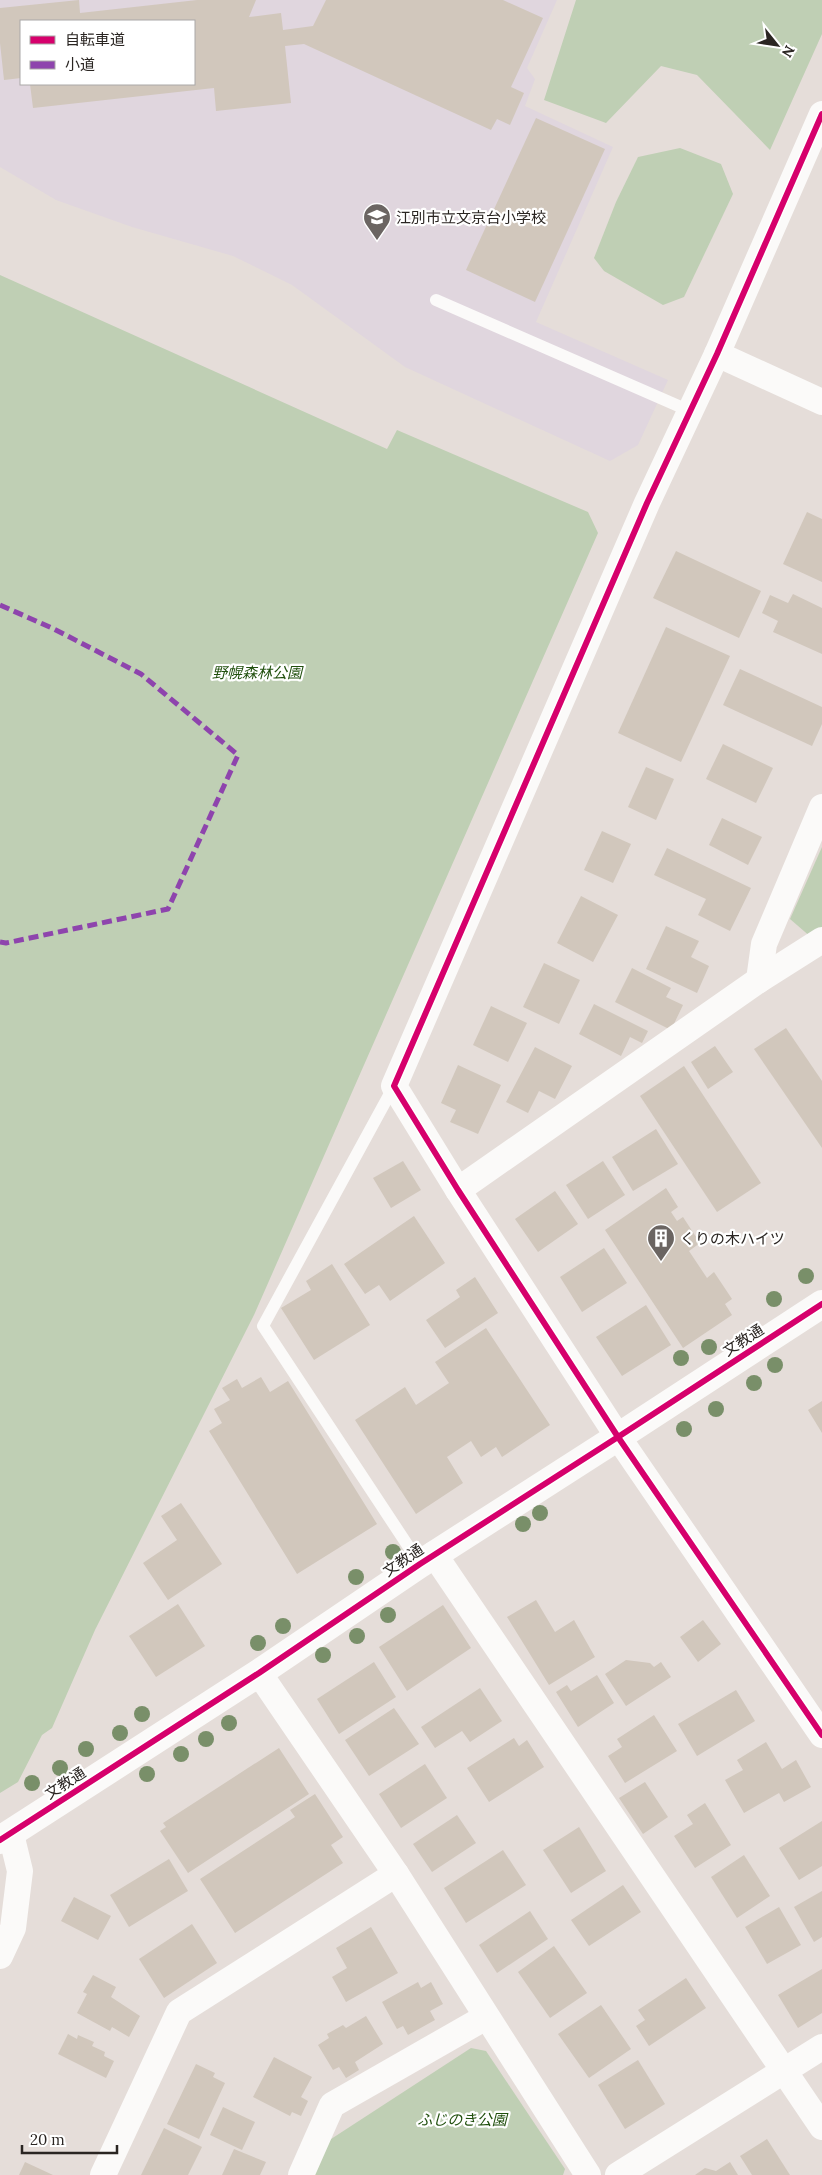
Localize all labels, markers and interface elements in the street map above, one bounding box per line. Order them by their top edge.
legend [20,20,195,85]
north arrow [752,20,802,70]
text: 自転車道 [65,30,125,49]
text: N [778,42,799,61]
text: 小道 [65,55,95,74]
school or university icon: 江別市立文京台小学校 [362,202,392,241]
place label: 江別市立文京台小学校 [396,208,546,227]
park label: 野幌森林公園 [212,663,304,682]
building icon: くりの木ハイツ [646,1223,676,1262]
place label: くりの木ハイツ [680,1229,785,1248]
street label: 文教通 [719,1320,767,1360]
street label: 文教通 [379,1540,427,1580]
street label: 文教通 [41,1763,89,1803]
park label: ふじのき公園 [417,2110,509,2129]
scale bar [22,2122,118,2154]
text: 20 m [30,2130,65,2149]

